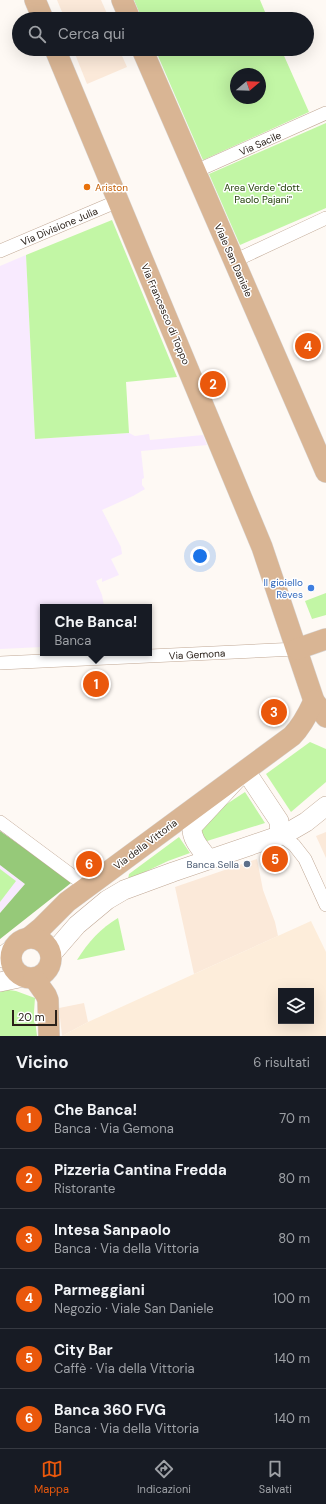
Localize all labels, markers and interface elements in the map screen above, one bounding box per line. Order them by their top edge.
search box [12,12,314,56]
icon: search [26,23,48,45]
text: Cerca qui [58,24,125,44]
north arrow [230,68,266,104]
street label: Via Sacile [237,128,283,158]
place label: Ariston [95,181,128,194]
park label: Area Verde "dott. Paolo Pajani" [224,181,302,206]
marker: Ariston [82,182,92,192]
street label: Via Divisione Julia [19,204,100,249]
street label: Viale San Daniele [212,222,256,299]
street label: Via Francesco di Toppo [138,262,193,367]
pin: 4 [295,331,321,361]
pin: 2 [200,369,226,399]
your location [190,546,210,566]
place label: Il gioiello Rêves [263,576,303,601]
marker: Il gioiello Rêves [306,583,316,593]
popup [40,604,152,656]
text: Che Banca! [54,612,138,632]
text: Banca [54,632,91,649]
street label: Via Gemona [168,647,226,662]
pin: 1 [83,669,109,699]
pin: 3 [261,697,287,727]
street label: Via della Vittoria [111,816,180,872]
pin: 5 [262,844,288,874]
pin: 6 [76,849,102,879]
place label: Banca Sella [187,858,239,871]
marker: Banca Sella [242,859,252,869]
map controls [278,988,314,1024]
button: layers [278,988,314,1024]
scale bar [12,1008,57,1027]
text: 20 m [18,1010,44,1024]
text: Vicino [16,1051,69,1073]
text: 6 risultati [253,1054,310,1071]
text: Che Banca! [54,1100,137,1120]
text: 1 [27,1110,31,1127]
text: 70 m [279,1110,310,1127]
text: Banca · Via Gemona [54,1120,174,1137]
text: Pizzeria Cantina Fredda [54,1160,227,1180]
text: 2 [25,1170,33,1187]
text: 80 m [278,1170,310,1187]
text: Ristorante [54,1180,115,1197]
text: Intesa Sanpaolo [54,1220,171,1240]
text: 3 [25,1230,33,1247]
text: 80 m [278,1230,310,1247]
text: Banca · Via della Vittoria [54,1240,199,1257]
text: Parmeggiani [54,1280,145,1300]
text: 4 [25,1290,33,1307]
text: 100 m [273,1290,310,1307]
text: Negozio · Viale San Daniele [54,1300,214,1317]
text: City Bar [54,1340,113,1360]
text: 5 [25,1350,33,1367]
text: 140 m [274,1350,310,1367]
text: Caffè · Via della Vittoria [54,1360,195,1377]
text: Banca 360 FVG [54,1400,166,1420]
text: 6 [25,1410,33,1427]
text: 140 m [274,1410,310,1427]
text: Banca · Via della Vittoria [54,1420,199,1437]
tab: Mappa [34,1458,69,1496]
tab: Indicazioni [137,1458,191,1496]
tab: Salvati [259,1458,292,1496]

